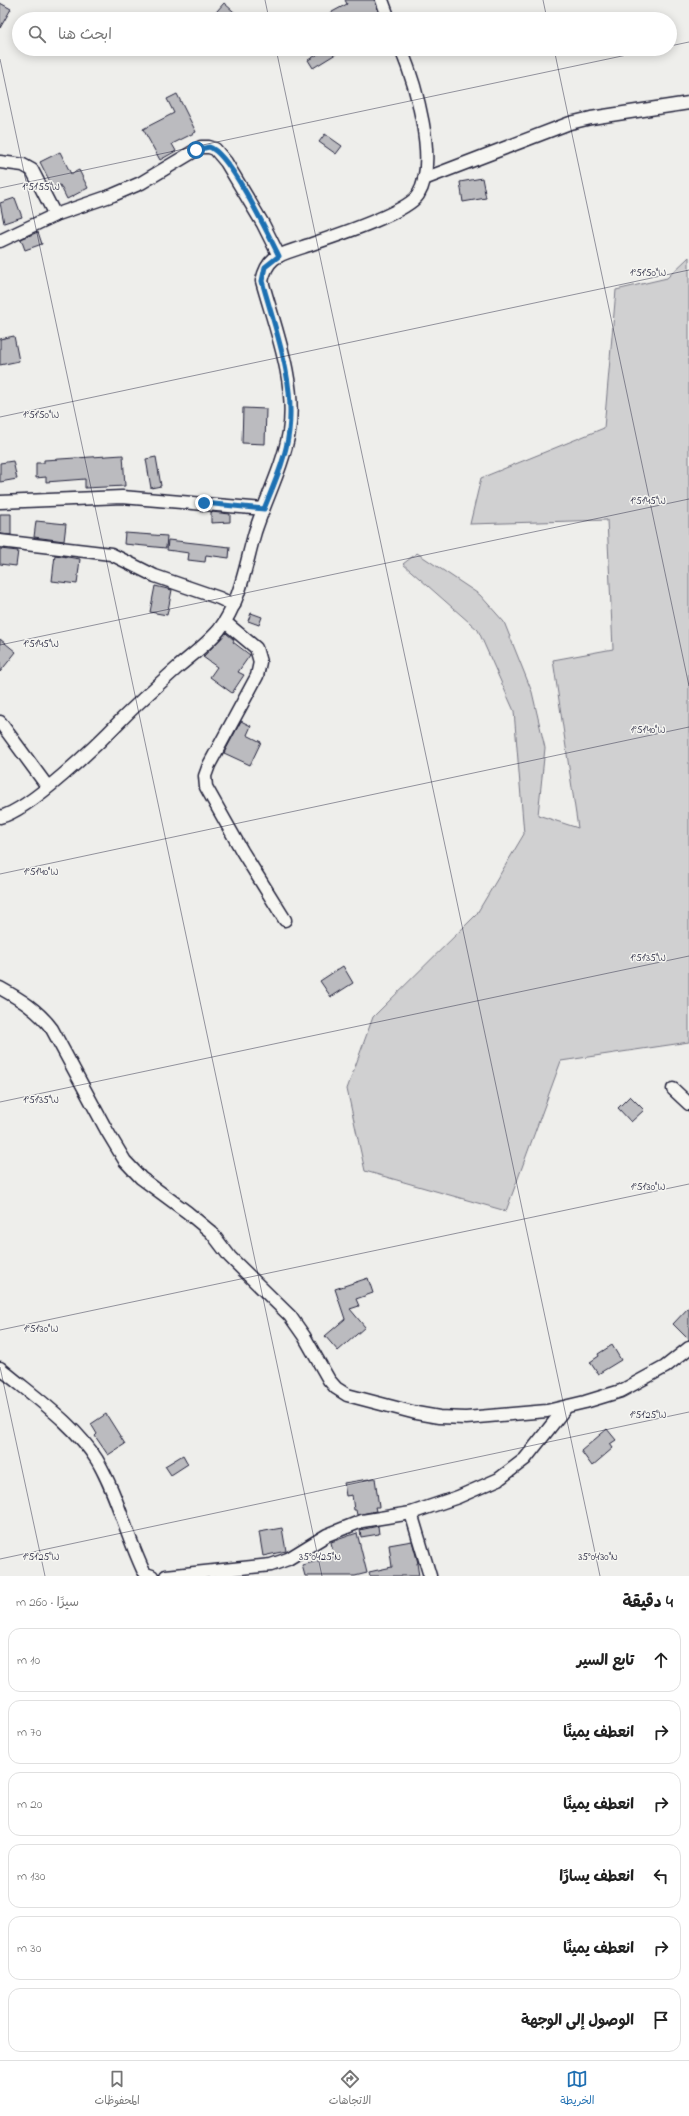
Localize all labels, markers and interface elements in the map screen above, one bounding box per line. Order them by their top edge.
search box [12,12,677,56]
icon: search [26,23,48,45]
text: ابحث هنا [58,24,112,46]
route start [187,141,205,159]
text: 1°51'55"W [22,180,60,195]
text: 1°51'50"W [630,266,666,281]
text: 1°51'50"W [23,408,59,423]
route end [195,494,213,512]
text: 1°51'45"W [630,494,666,509]
text: 1°51'45"W [23,637,59,652]
text: 1°51'40"W [631,723,665,738]
text: 1°51'40"W [24,865,58,880]
text: 1°51'35"W [630,951,666,966]
text: 1°51'35"W [23,1093,59,1108]
text: 1°51'30"W [631,1180,665,1195]
text: 1°51'30"W [24,1322,58,1337]
text: 1°51'25"W [630,1408,667,1423]
text: 1°51'25"W [23,1550,60,1565]
text: 35°04'25"N [299,1550,341,1565]
text: 35°04'30"N [578,1550,618,1565]
text: 4 دقيقة [623,1590,673,1615]
text: سيرًا · 260 m [16,1593,79,1612]
icon: ahead [650,1649,672,1671]
text: تابع السير [577,1650,634,1672]
text: 10 m [17,1651,40,1670]
icon: right [650,1721,672,1743]
text: انعطف يمينًا [563,1722,634,1744]
text: 70 m [17,1723,41,1742]
icon: right [650,1793,672,1815]
text: انعطف يمينًا [563,1794,634,1816]
text: 20 m [17,1795,42,1814]
icon: left [650,1865,672,1887]
text: انعطف يسارًا [559,1866,634,1888]
text: 130 m [17,1867,45,1886]
icon: right [650,1937,672,1959]
text: انعطف يمينًا [563,1938,634,1960]
text: 30 m [17,1939,41,1958]
icon: arrive [650,2009,672,2031]
text: الوصول إلى الوجهة [521,2010,634,2032]
tab: المحفوظات [95,2068,140,2110]
tab: الاتجاهات [329,2068,371,2110]
tab: الخريطة [560,2068,595,2110]

